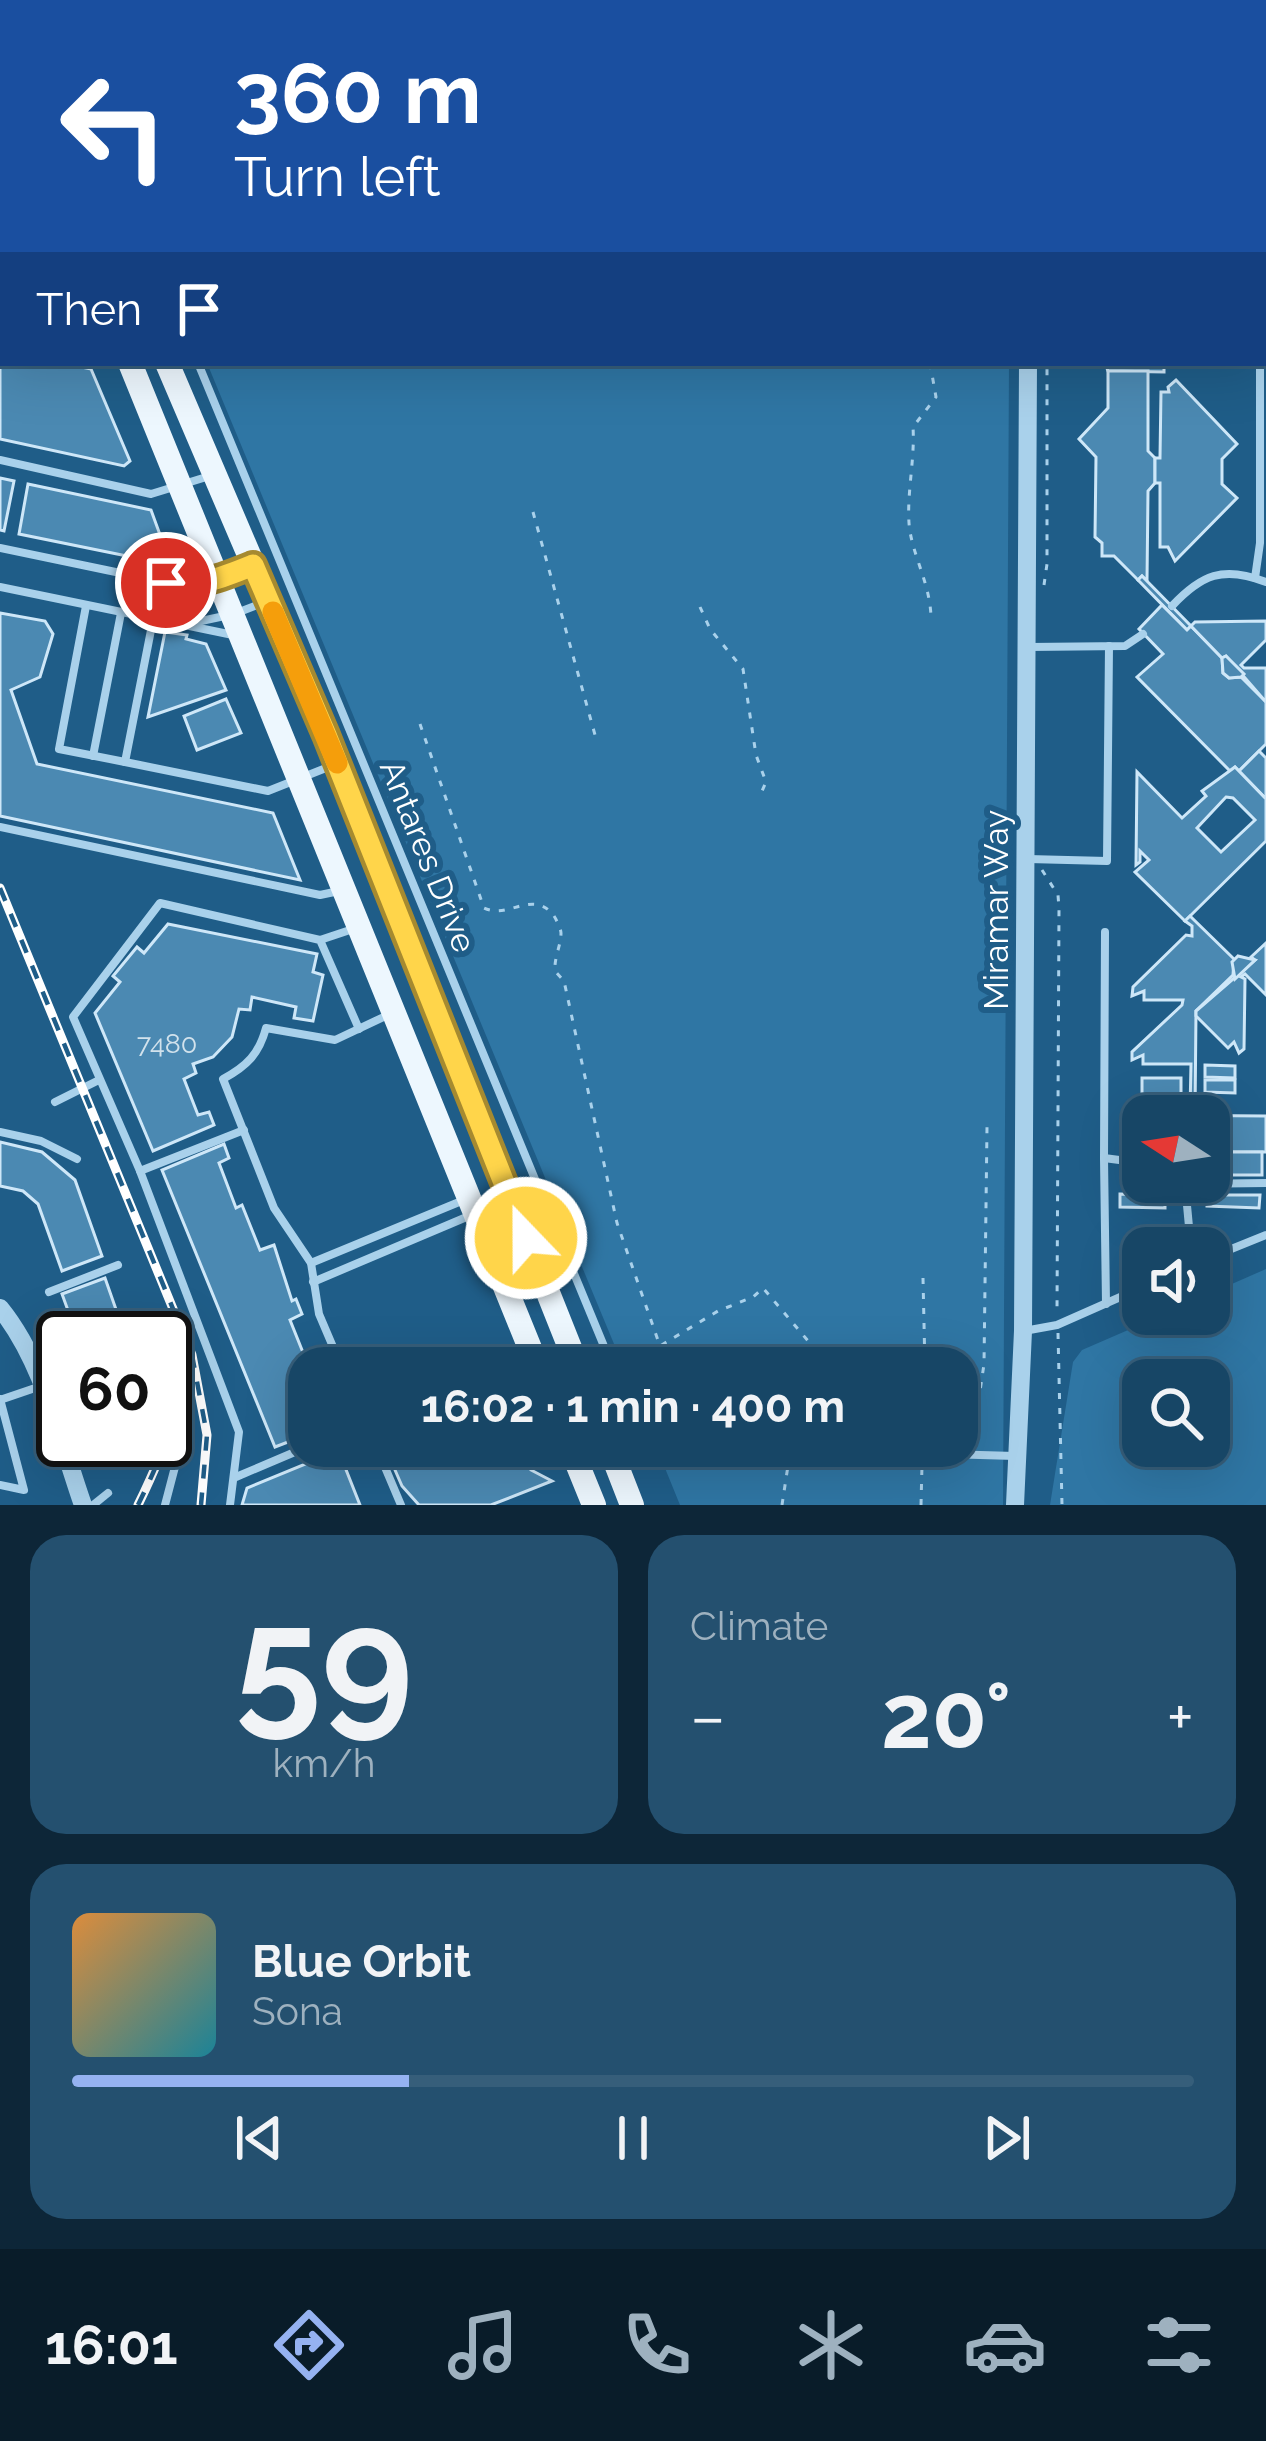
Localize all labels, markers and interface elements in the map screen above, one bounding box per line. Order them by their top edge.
text: 360 m [234,44,482,143]
icon: left [36,48,192,204]
text: Turn left [234,145,441,209]
icon: arrive [166,276,232,342]
text: Then [36,283,142,336]
pin [115,532,217,634]
icon: arrive [133,550,199,616]
street label: Antares Drive [372,754,484,958]
street label: Miramar Way [977,810,1016,1010]
house number: 7480 [137,1028,197,1059]
north arrow [1122,1095,1230,1203]
map controls [1122,1095,1230,1467]
position arrow [463,1175,589,1301]
button: sound [1122,1227,1230,1335]
speed limit sign: 60 [36,1311,192,1467]
button: search [1122,1359,1230,1467]
text: 16:02 · 1 min · 400 m [421,1380,845,1433]
text: 59 [235,1570,413,1754]
text: Climate [690,1603,828,1649]
text: 20° [881,1663,1011,1769]
text: − [690,1678,726,1755]
text: + [1167,1678,1194,1755]
text: km/h [273,1740,375,1786]
text: Blue Orbit [252,1935,471,1988]
text: Sona [252,1988,343,2034]
icon: previous [226,2105,292,2171]
icon: pause [600,2105,666,2171]
icon: next [974,2105,1040,2171]
icon: directions [267,2303,351,2387]
icon: music [441,2303,525,2387]
icon: phone [615,2303,699,2387]
icon: climate [789,2303,873,2387]
icon: car [963,2303,1047,2387]
icon: filters [1137,2303,1221,2387]
text: 16:01 [45,2313,178,2377]

